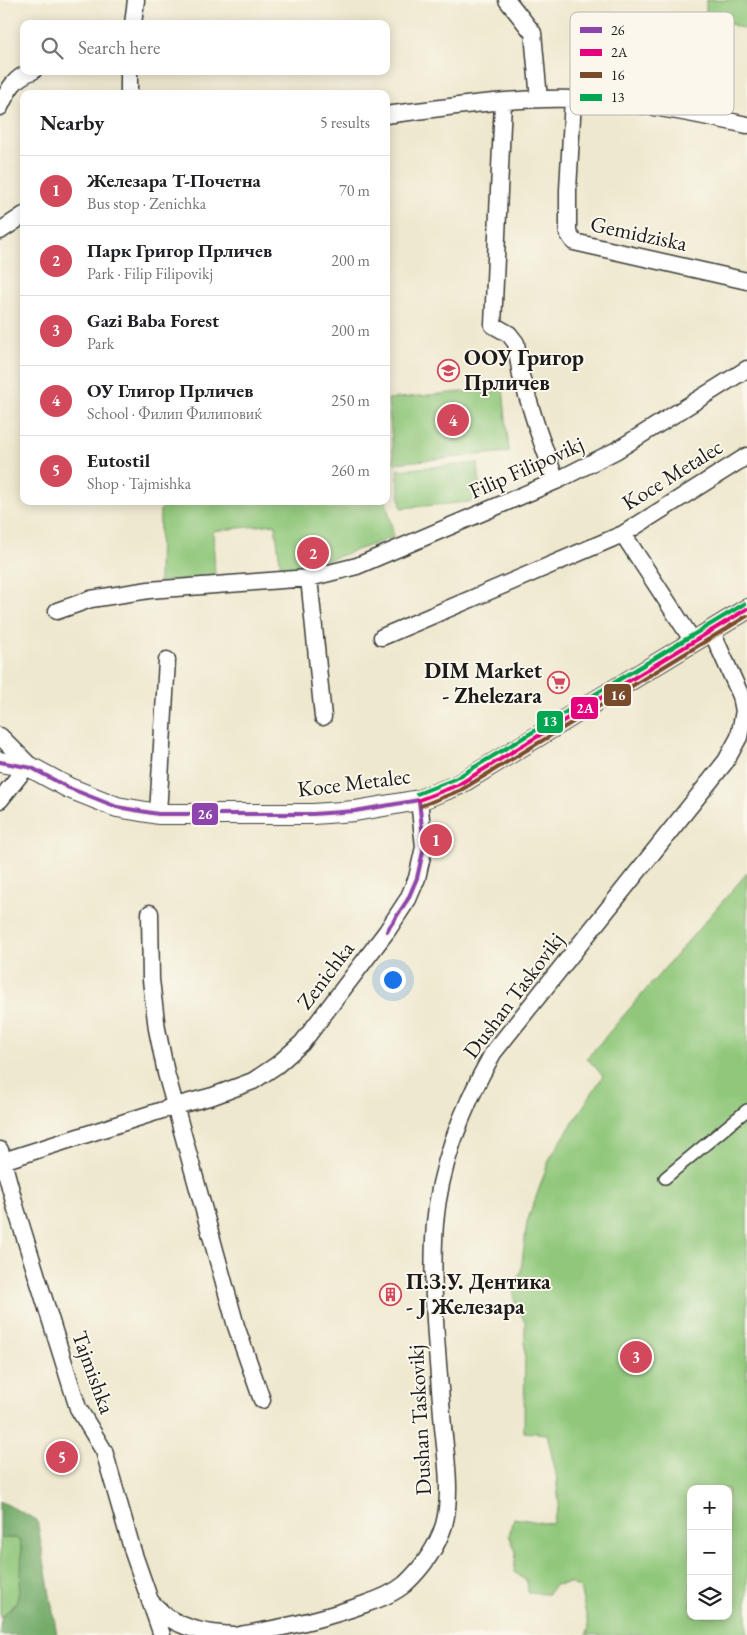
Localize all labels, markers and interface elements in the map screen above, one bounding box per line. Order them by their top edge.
legend [570,12,734,115]
search box [20,20,390,75]
text: 26 [611,21,625,39]
icon: search [38,34,66,62]
text: Search here [78,35,160,60]
text: 2A [611,43,628,61]
text: 16 [611,66,625,84]
text: 13 [611,88,625,106]
text: Nearby [40,109,104,136]
text: 5 results [320,112,370,133]
text: Железара Т-Почетна [87,168,261,193]
text: 1 [52,180,60,201]
text: 70 m [339,180,370,201]
text: Bus stop · Zenichka [87,193,206,214]
street label: Gemidziska [588,209,690,258]
text: Парк Григор Прличев [87,238,272,263]
text: 2 [52,250,60,271]
text: 200 m [331,250,370,271]
text: Park · Filip Filipovikj [87,263,213,284]
text: Gazi Baba Forest [87,308,219,333]
text: 3 [52,320,60,341]
text: 200 m [331,320,370,341]
text: Park [87,333,114,354]
place label: ООУ Григор Прличев [464,343,584,397]
school or university icon: ООУ Григор Прличев [436,358,460,382]
text: ОУ Глигор Прличев [87,378,253,403]
text: 4 [52,390,60,411]
text: 250 m [331,390,370,411]
pin: 4 [437,401,469,439]
text: School · Филип Филиповиќ [87,403,262,424]
street label: Filip Filipovikj [464,429,588,506]
street label: Koce Metalec [616,432,728,517]
text: Eutostil [87,448,150,473]
text: 5 [52,460,60,481]
text: 260 m [331,460,370,481]
text: Shop · Tajmishka [87,473,191,494]
pin: 2 [297,534,329,572]
place label: DIM Market - Zhelezara [424,656,543,710]
supermarket icon: DIM Market - Zhelezara [546,671,570,695]
line badge: 16 [603,683,632,707]
text: 16 [611,686,626,704]
line badge: 2A [570,696,599,720]
text: 2A [576,699,595,717]
line badge: 13 [536,710,564,734]
text: 13 [543,712,557,730]
street label: Koce Metalec [296,761,412,804]
line badge: 26 [191,802,219,826]
text: 26 [198,805,213,823]
pin: 1 [420,821,452,859]
street label: Dushan Taskovikj [456,926,570,1064]
street label: Zenichka [290,935,361,1015]
your location [380,967,406,993]
place label: П.З.У. Дентика - Ј Железара [406,1267,551,1321]
building icon: П.З.У. Дентика - Ј Железара [378,1282,402,1306]
street label: Tajmishka [65,1327,122,1418]
pin: 3 [620,1338,652,1376]
street label: Dushan Taskovikj [401,1344,438,1496]
pin: 5 [46,1438,78,1476]
map controls [687,1485,732,1620]
button: + [687,1485,732,1530]
button: − [687,1530,732,1575]
button: layers [687,1575,732,1620]

